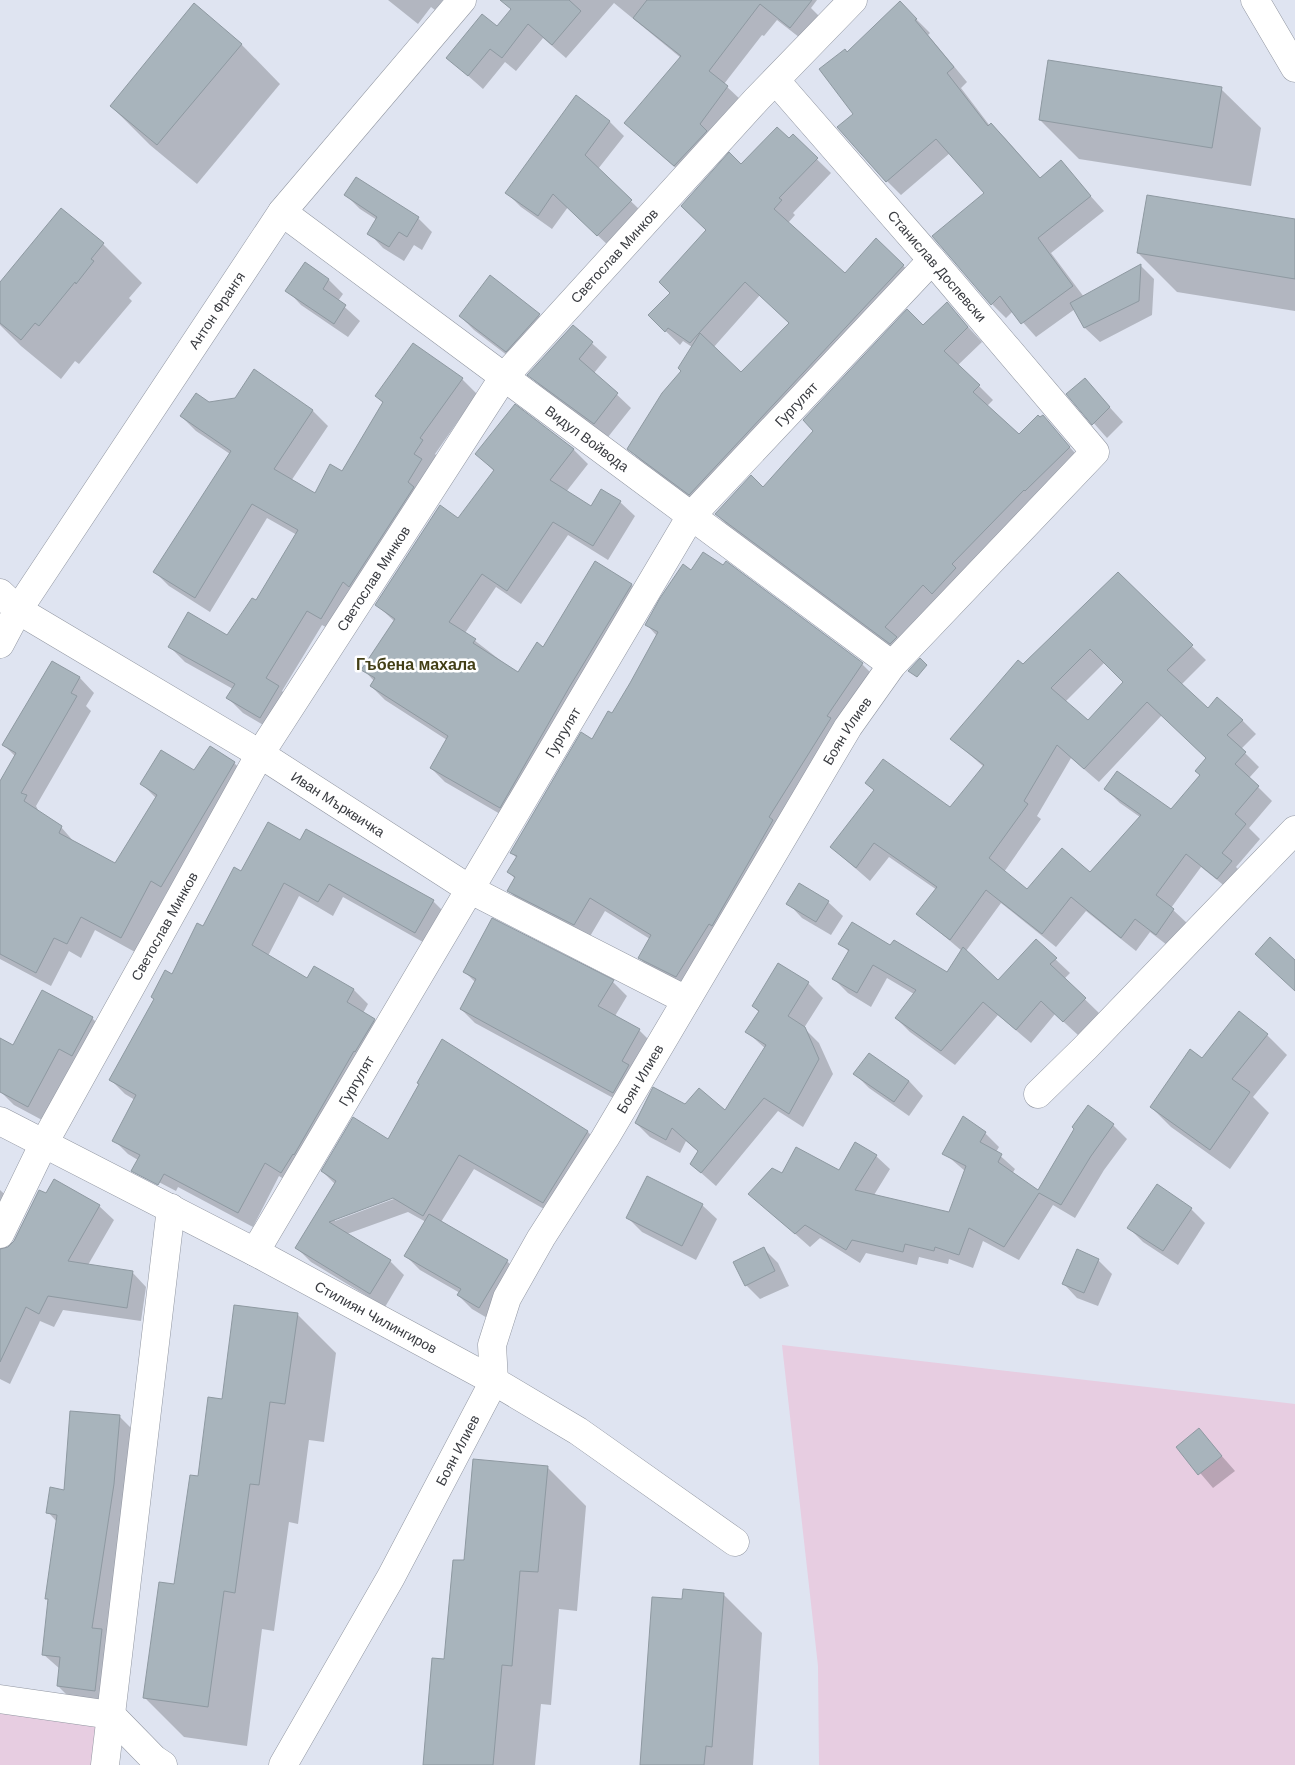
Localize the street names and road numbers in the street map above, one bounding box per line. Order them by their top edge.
street label: Светослав Минков [567,205,661,306]
street label: Станислав Доспевски [884,207,990,325]
street label: Антон Франгя [185,269,248,352]
street label: Гургулят [771,378,821,430]
street label: Видул Войвода [542,402,632,475]
street label: Светослав Минков [334,523,413,634]
street label: Боян Илиев [819,694,875,768]
street label: Гургулят [542,704,584,760]
street label: Иван Мърквичка [288,768,388,840]
street label: Светослав Минков [128,869,201,983]
street label: Боян Илиев [613,1041,667,1116]
street label: Гургулят [335,1052,378,1109]
street label: Стилиян Чилингиров [312,1278,440,1357]
street label: Боян Илиев [433,1412,483,1488]

